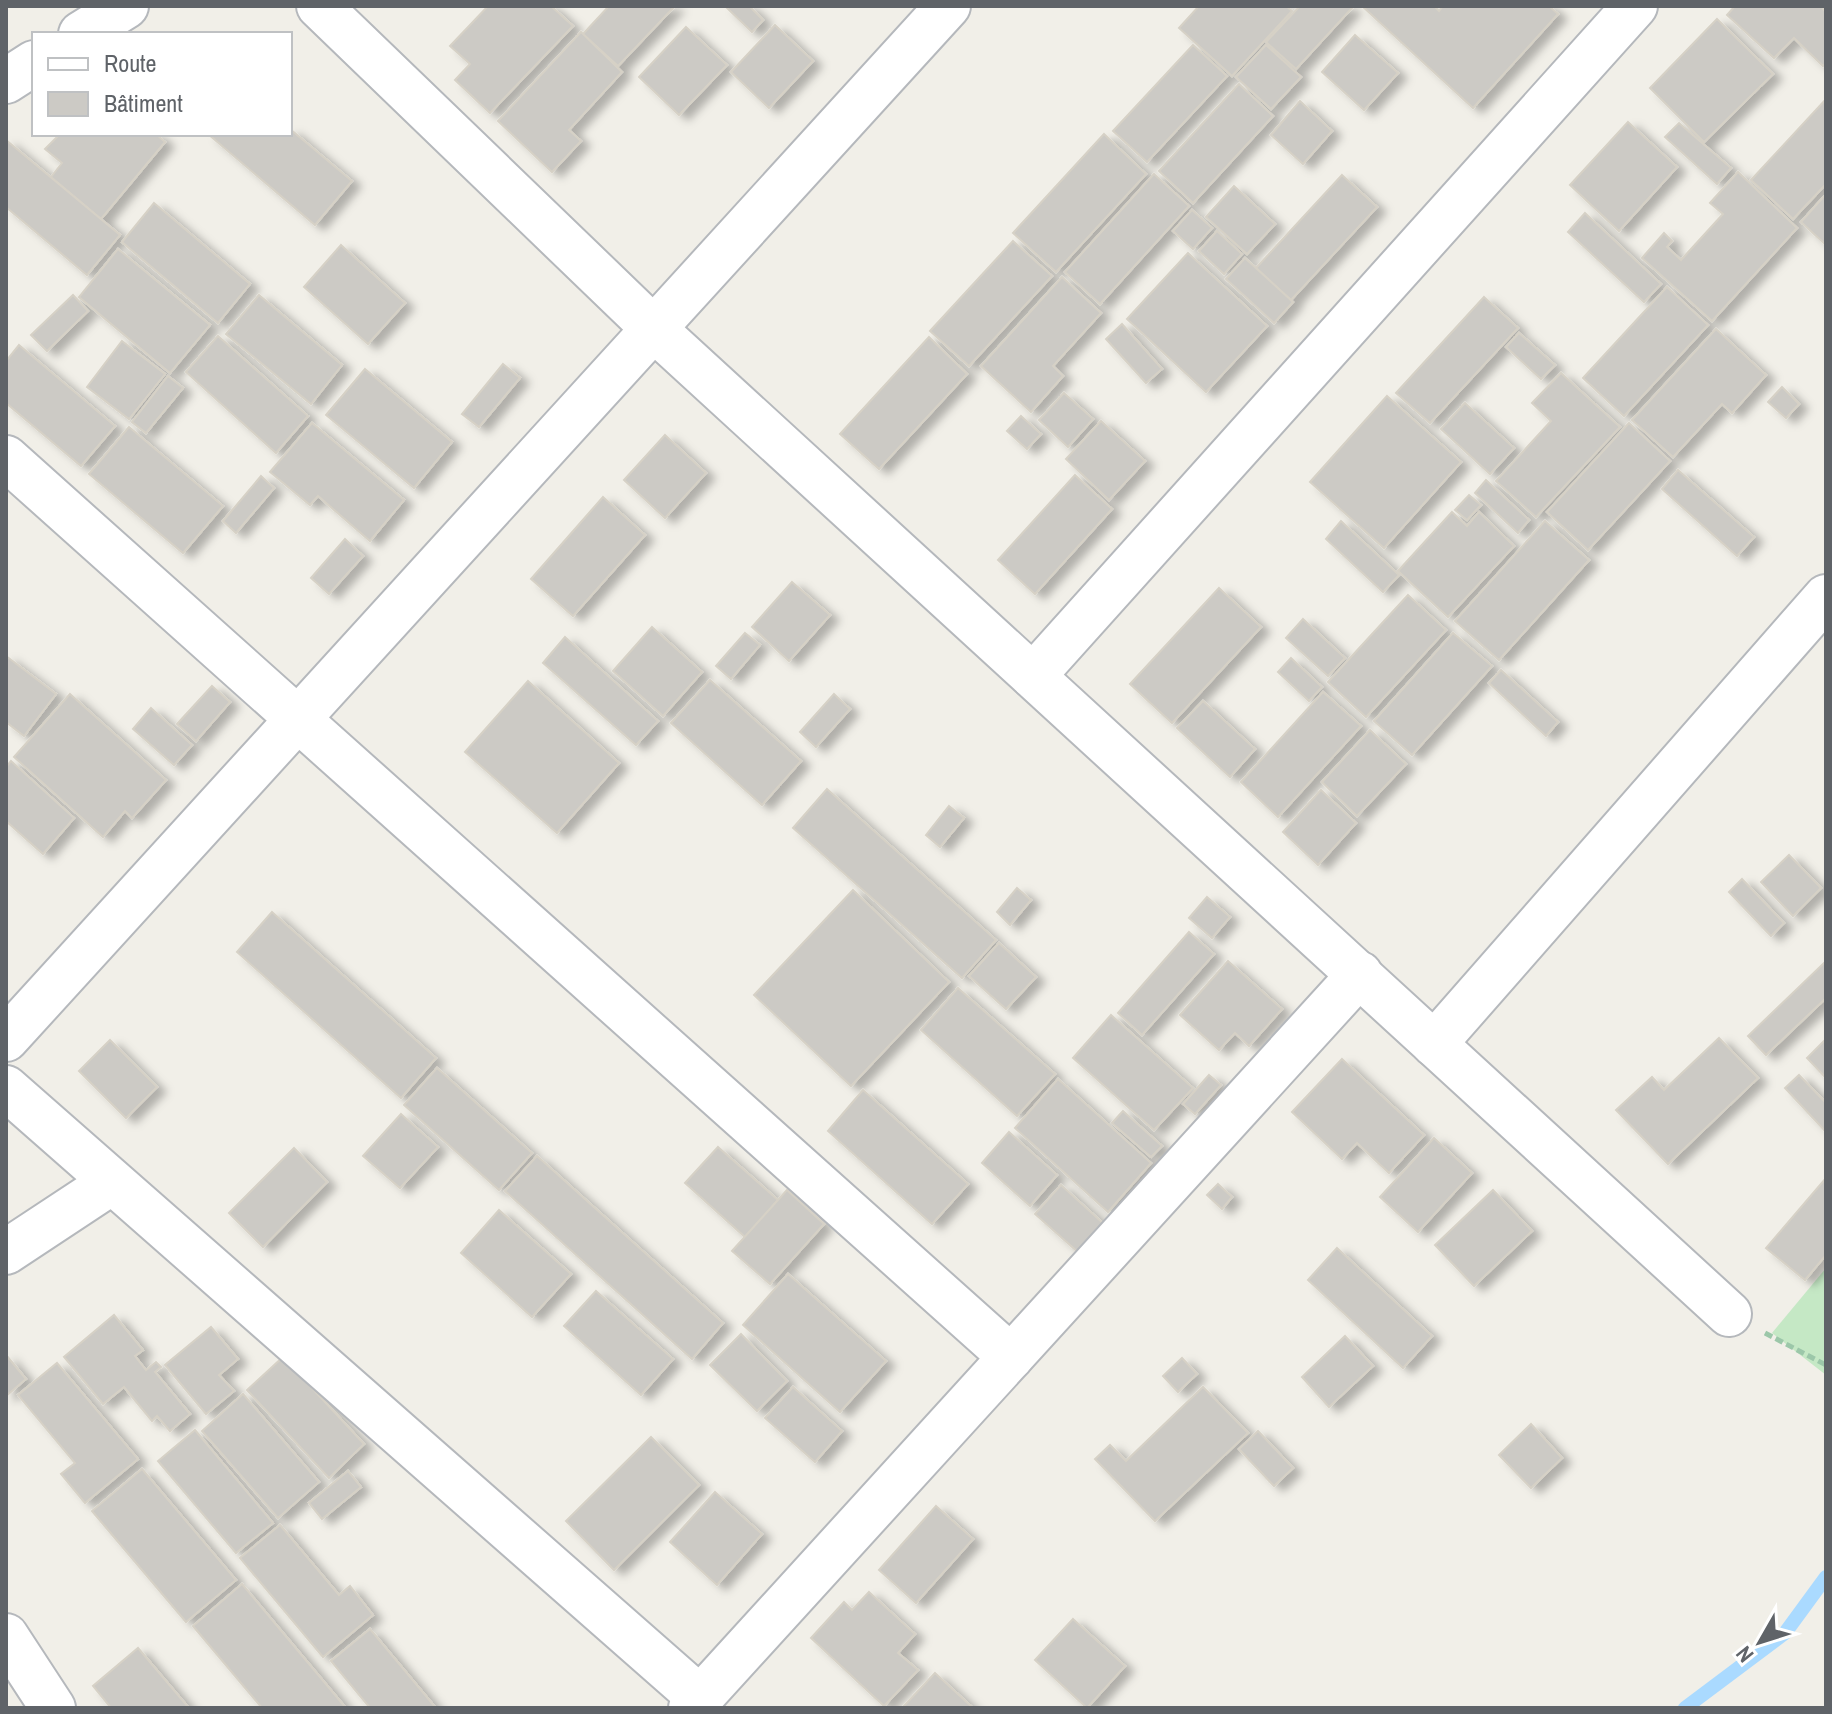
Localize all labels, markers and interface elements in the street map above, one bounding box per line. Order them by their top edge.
legend [32,32,292,136]
text: Route [104,47,157,79]
text: Bâtiment [104,87,183,119]
north arrow [1720,1602,1800,1682]
text: N [1729,1640,1760,1669]

